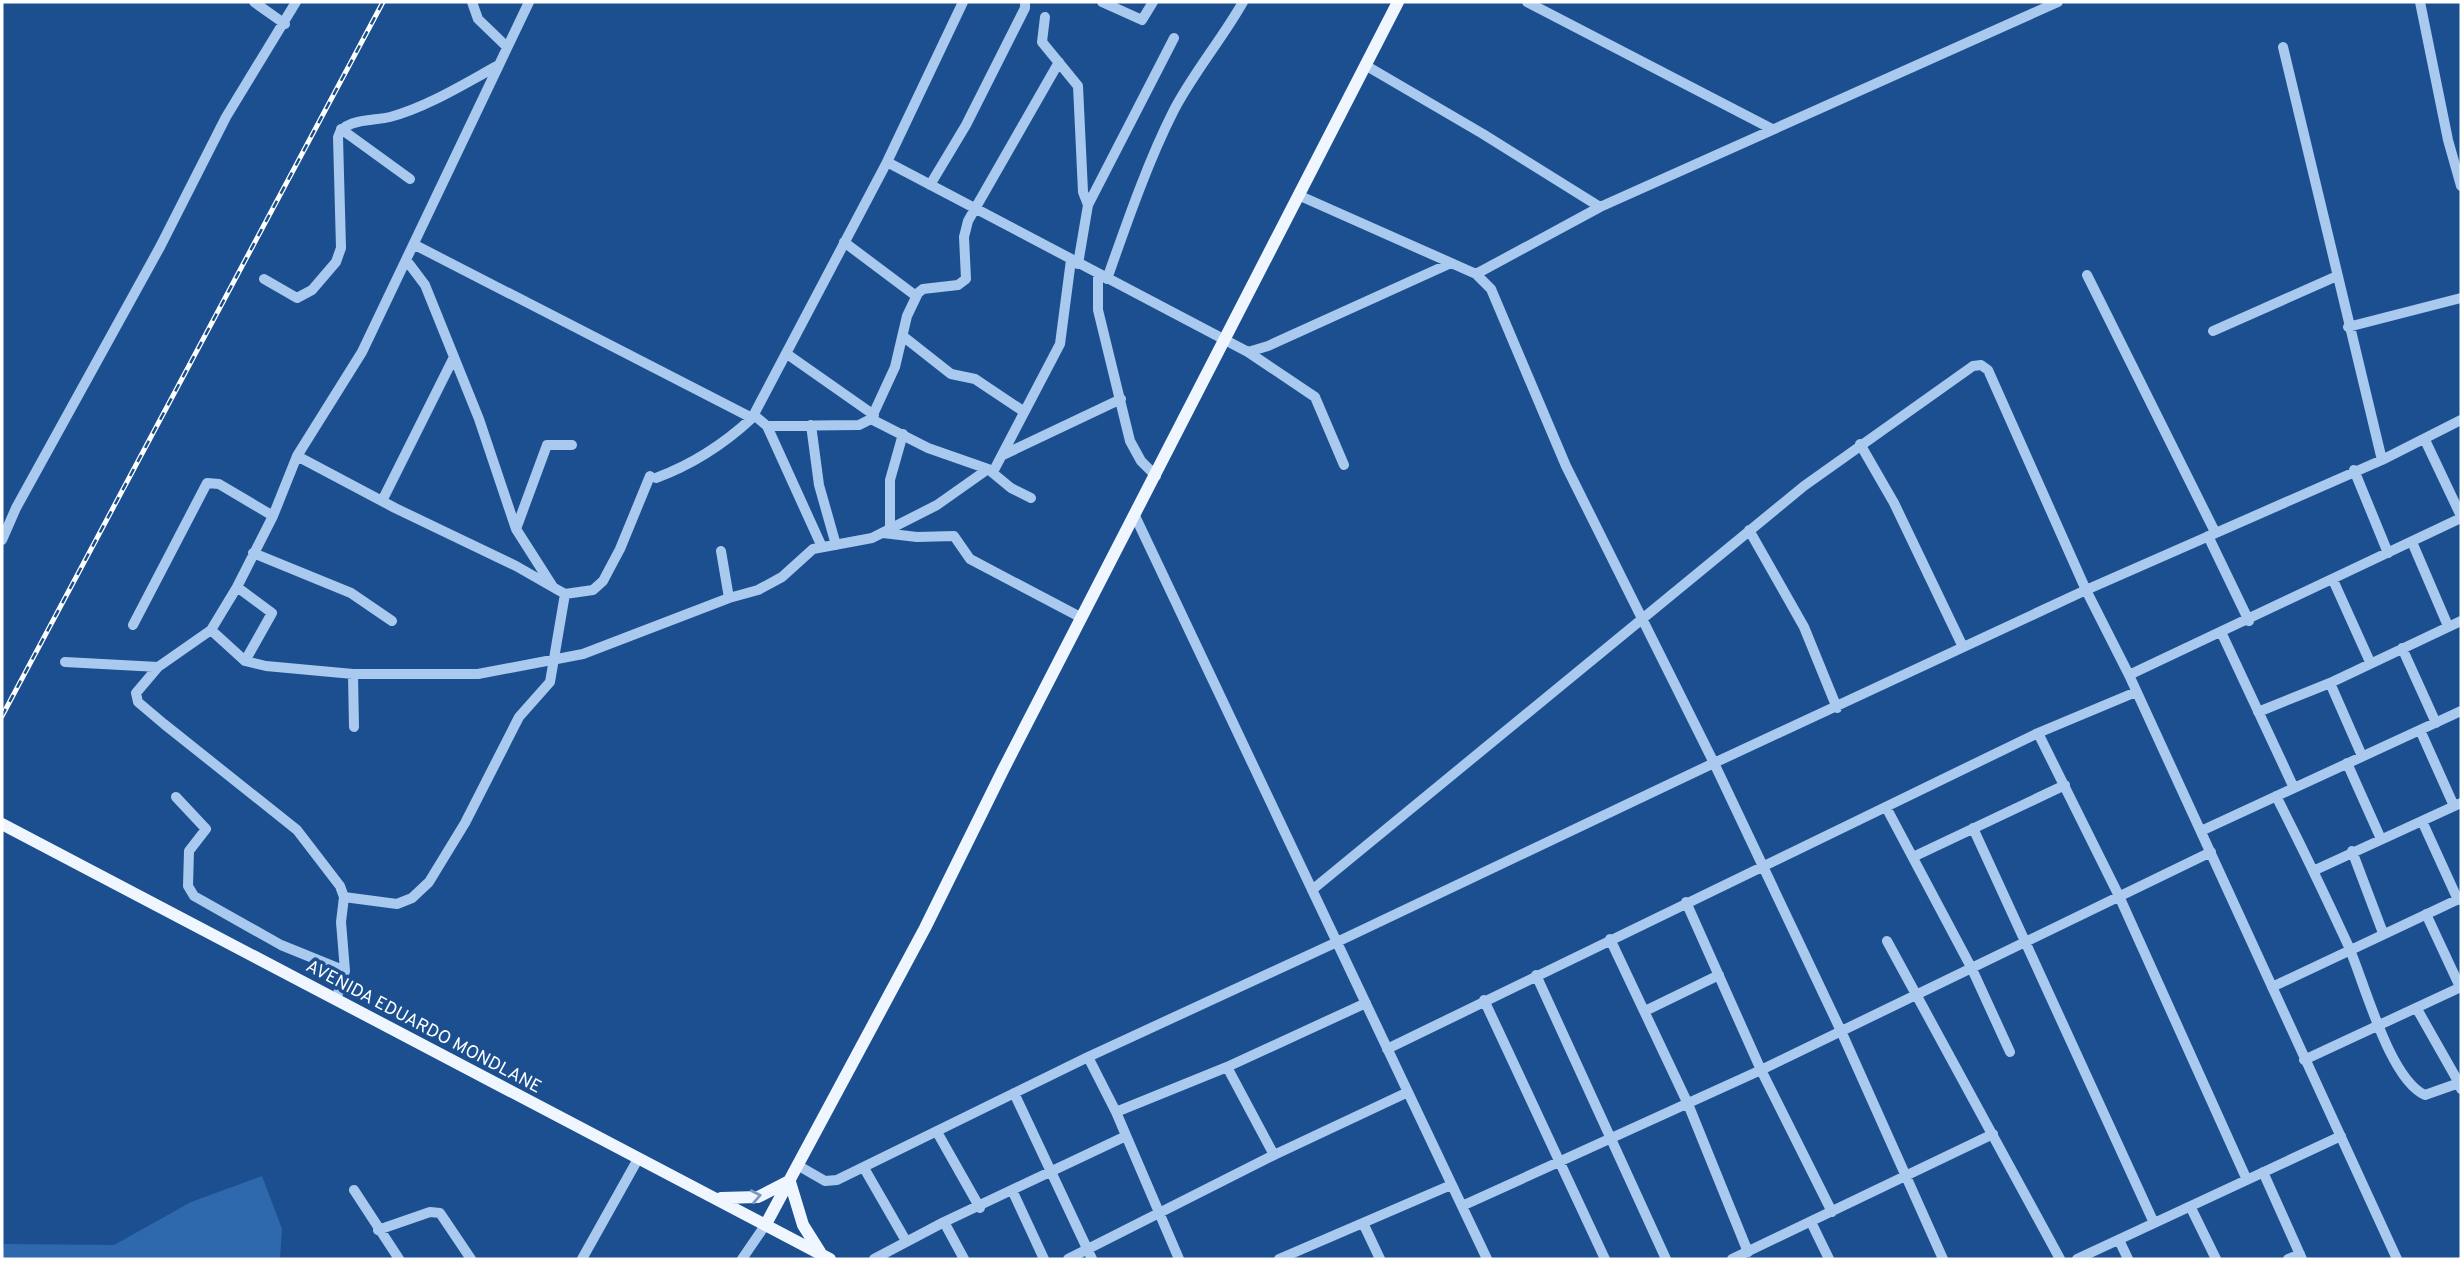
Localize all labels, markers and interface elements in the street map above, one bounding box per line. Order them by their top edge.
street label: AVENIDA EDUARDO MONDLANE [301,955,545,1099]
one-way arrow [751,1189,762,1204]

